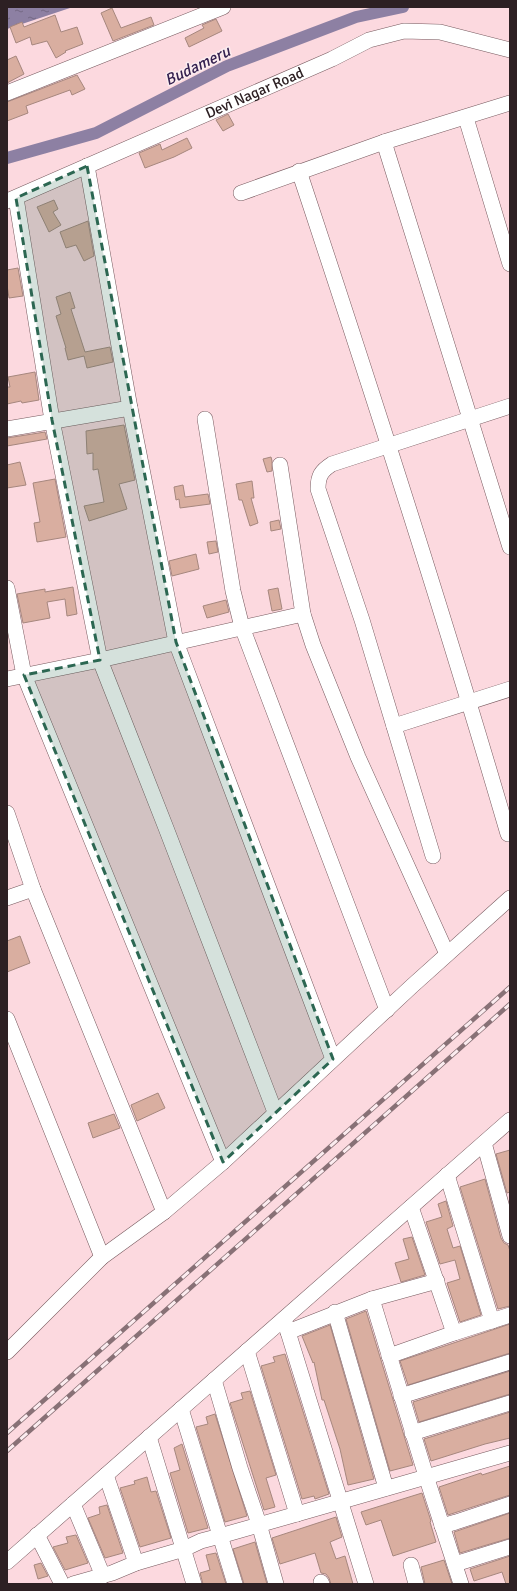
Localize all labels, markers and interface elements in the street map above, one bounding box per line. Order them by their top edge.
water label: Budameru [161,41,235,90]
street label: Devi Nagar Road [203,64,306,122]

